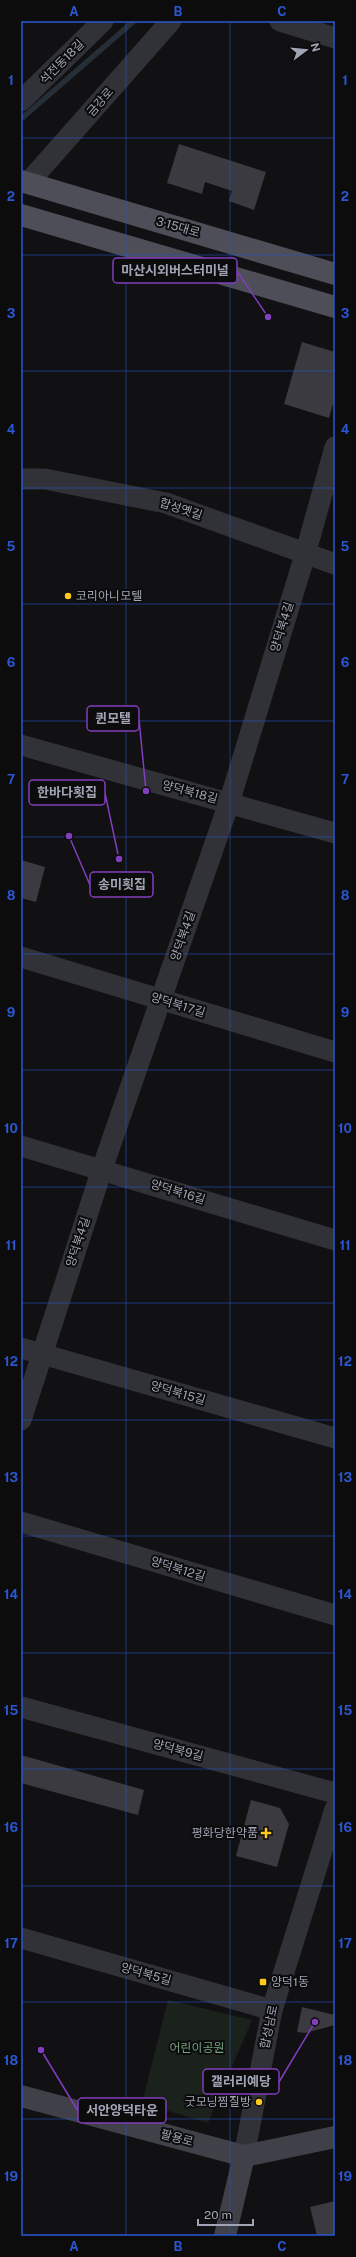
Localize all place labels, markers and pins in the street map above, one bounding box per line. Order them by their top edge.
callout: 마산시외버스터미널 [113,258,237,283]
place label: 코리아니모텔 [76,589,142,603]
marker: 코리아니모텔 [63,591,73,601]
callout: 퀸모텔 [87,706,139,731]
callout: 한바다횟집 [29,780,105,805]
callout: 송미횟집 [90,872,153,897]
place label: 평화당한약품 [192,1826,258,1840]
marker: 평화당한약품 [261,1828,271,1838]
place label: 양덕1동 [271,1975,309,1989]
marker: 양덕1동 [258,1977,268,1987]
callout: 갤러리예당 [203,2069,279,2094]
place label: 굿모닝찜질방 [185,2095,251,2109]
marker: 굿모닝찜질방 [254,2097,264,2107]
callout: 서안양덕타운 [78,2098,166,2123]

